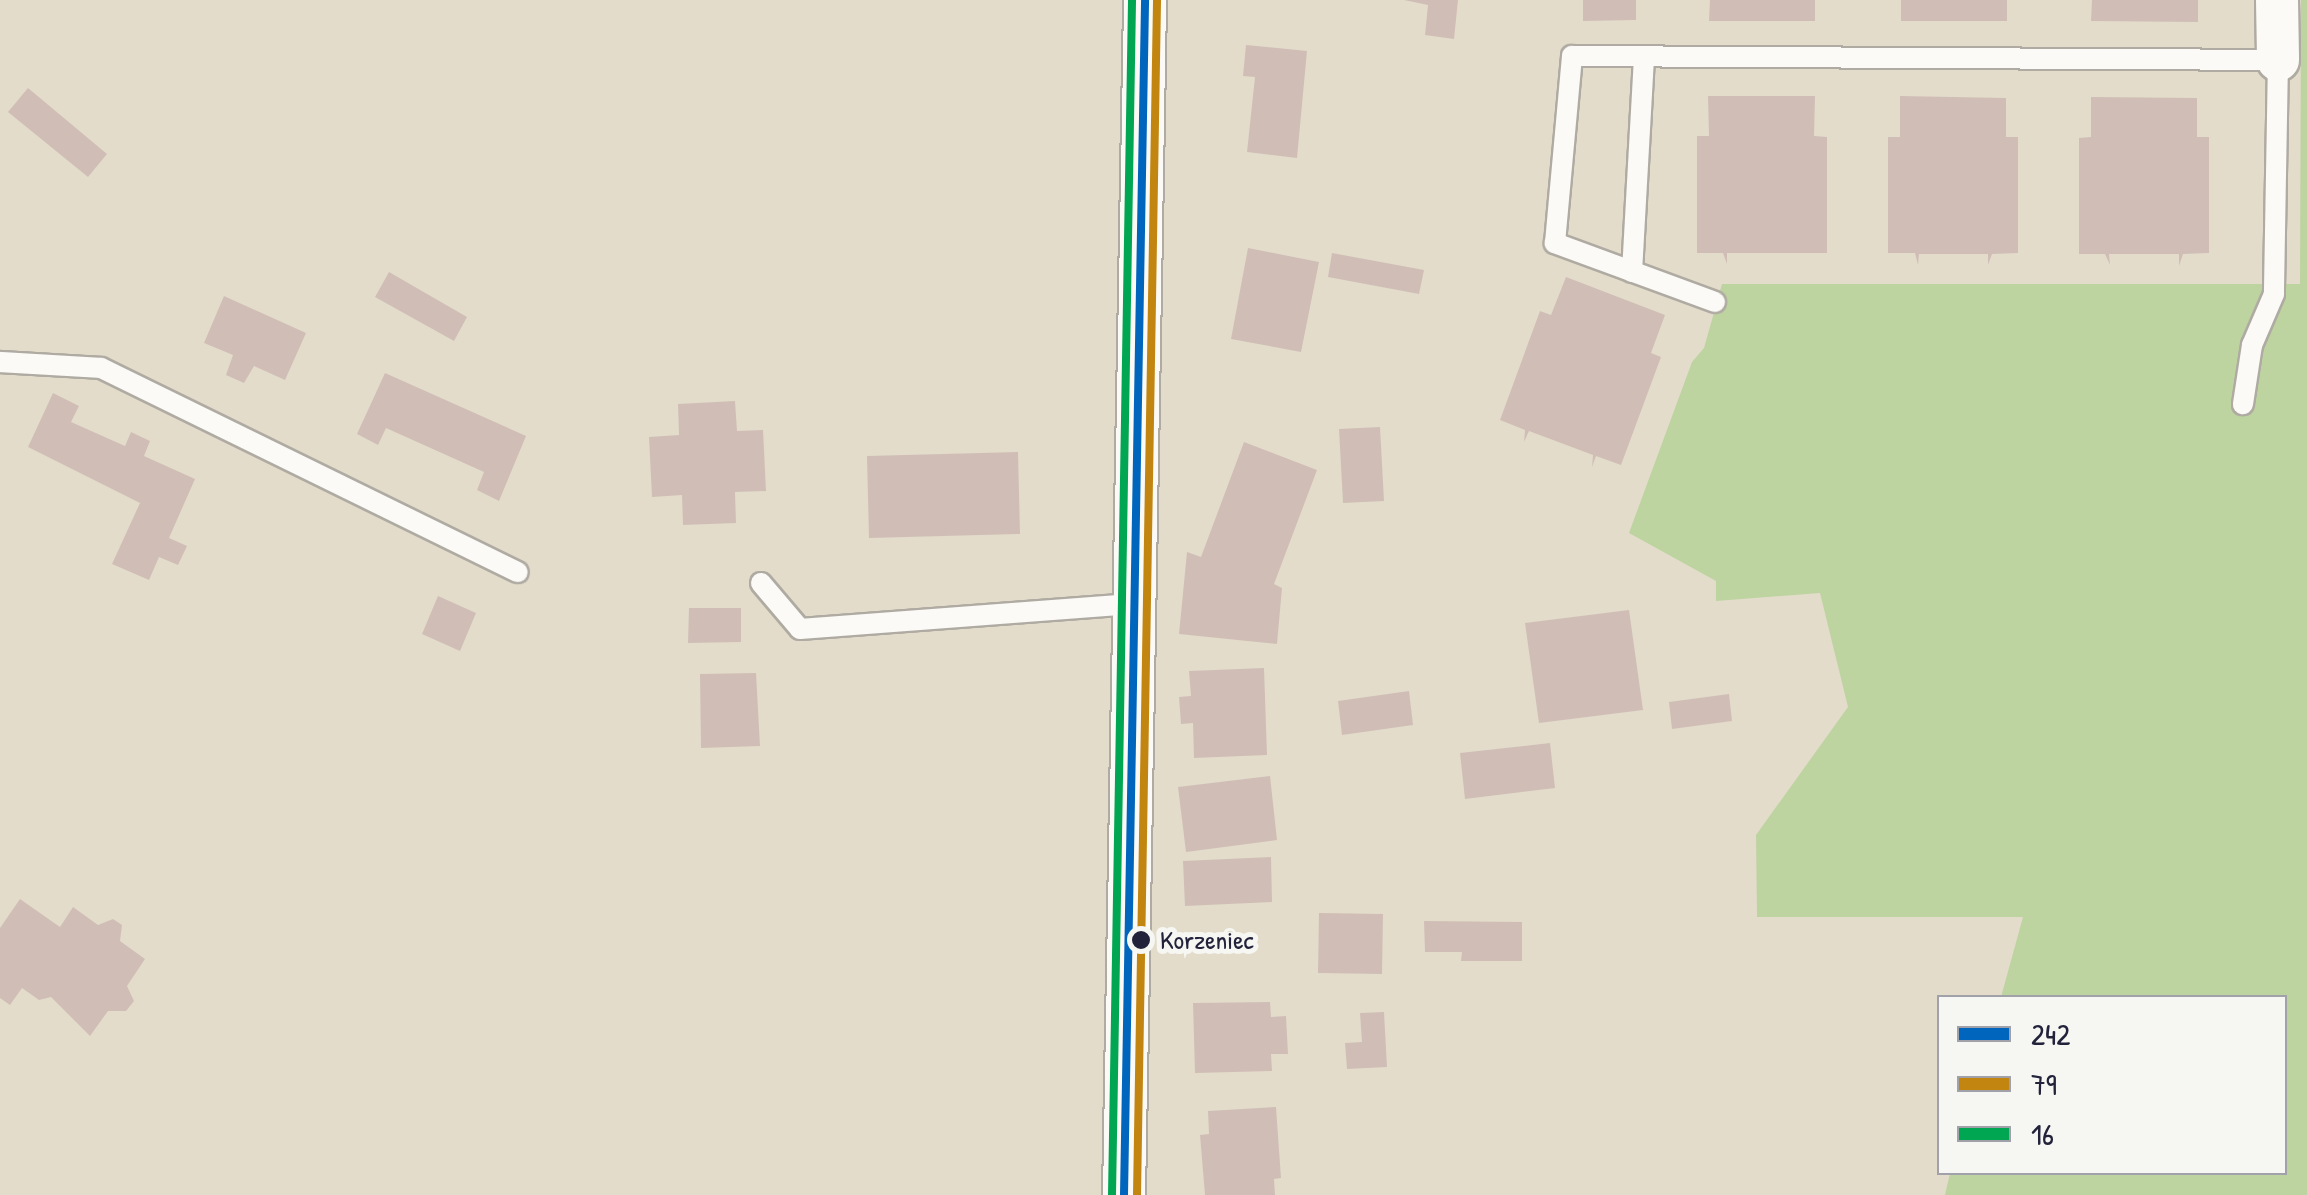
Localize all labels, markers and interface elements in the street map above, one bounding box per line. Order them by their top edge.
place label: Korzeniec [1160,924,1254,956]
marker: Korzeniec [1131,930,1151,950]
legend [1937,995,2287,1175]
text: 242 [2031,1014,2070,1054]
text: 79 [2031,1064,2057,1104]
text: 16 [2031,1114,2054,1154]

